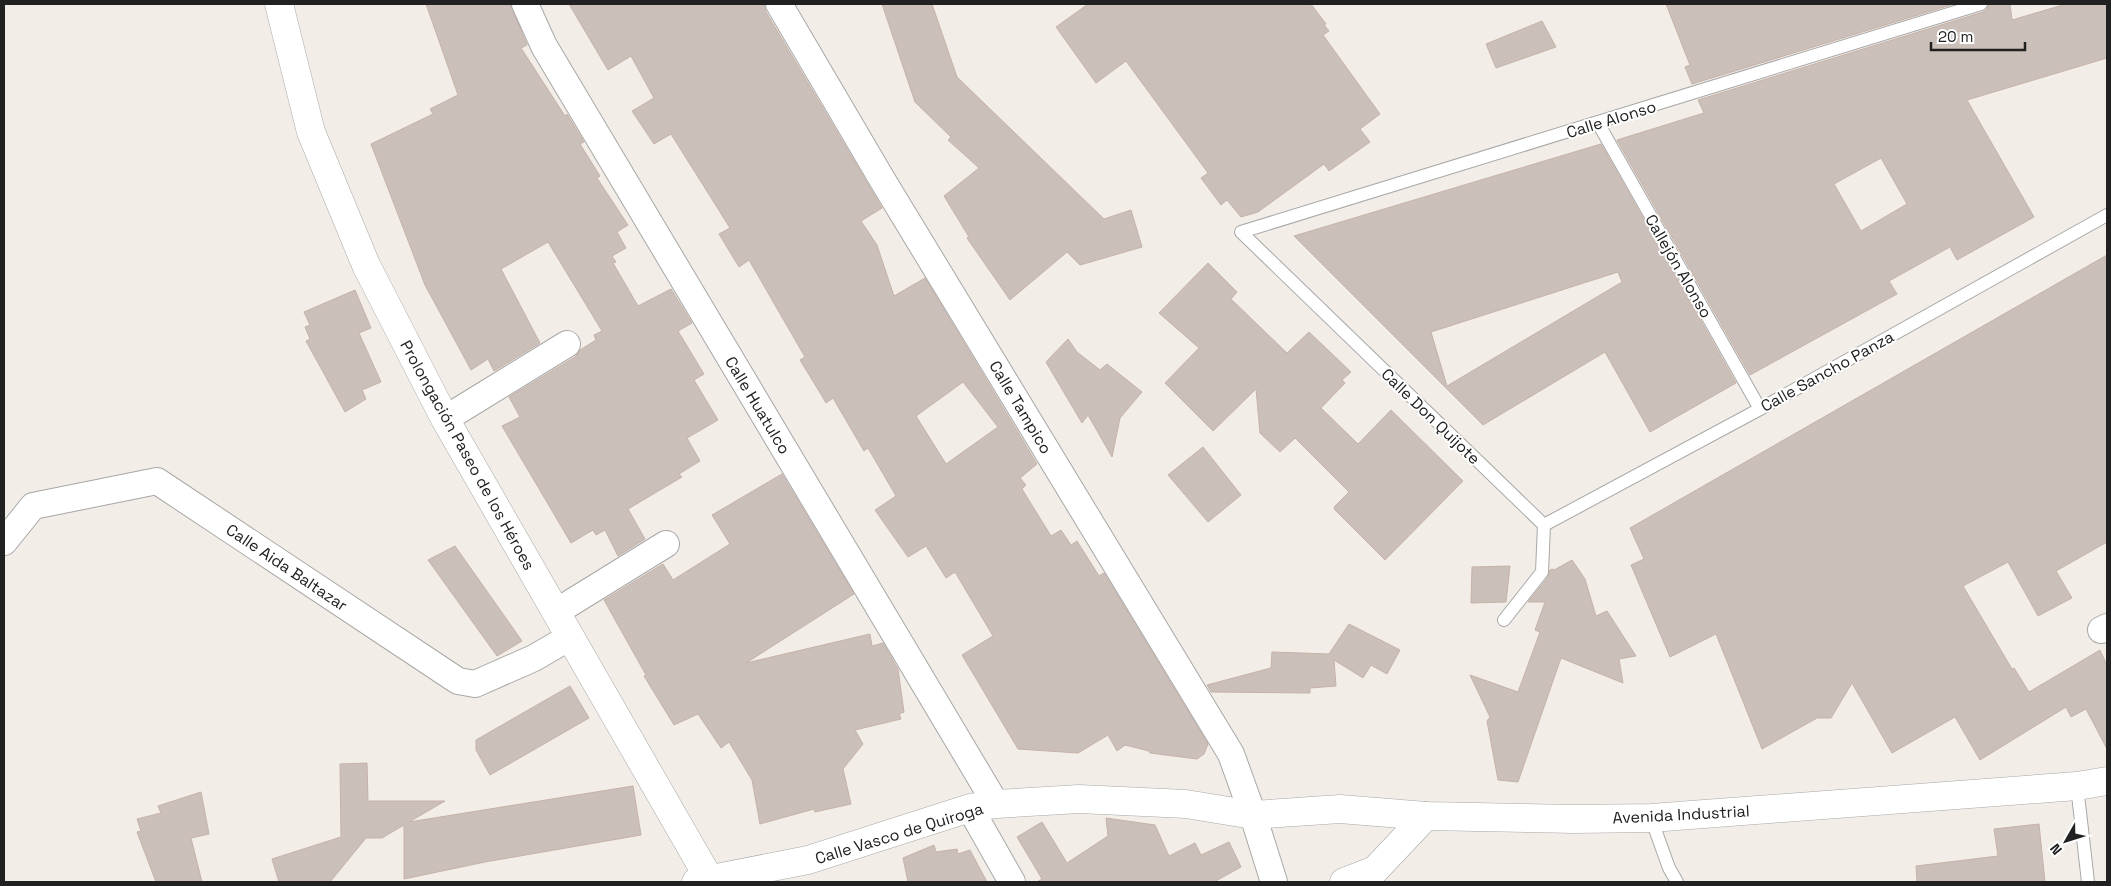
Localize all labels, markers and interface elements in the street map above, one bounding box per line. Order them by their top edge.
scale bar [1931,20,2025,52]
text: 20 m [1938,27,1973,46]
street label: Calle Alonso [1564,96,1659,143]
street label: Callejón Alonso [1640,211,1717,322]
street label: Calle Sancho Panza [1757,326,1897,417]
street label: Prolongación Paseo de los Héroes [395,337,540,574]
street label: Calle Huatulco [720,353,795,458]
street label: Calle Tampico [984,357,1057,458]
street label: Calle Don Quijote [1377,364,1485,469]
street label: Calle Aida Baltazar [222,519,351,616]
street label: Calle Vasco de Quiroga [813,798,986,869]
street label: Avenida Industrial [1612,800,1750,829]
north arrow [2041,816,2091,866]
text: N [2046,840,2066,858]

